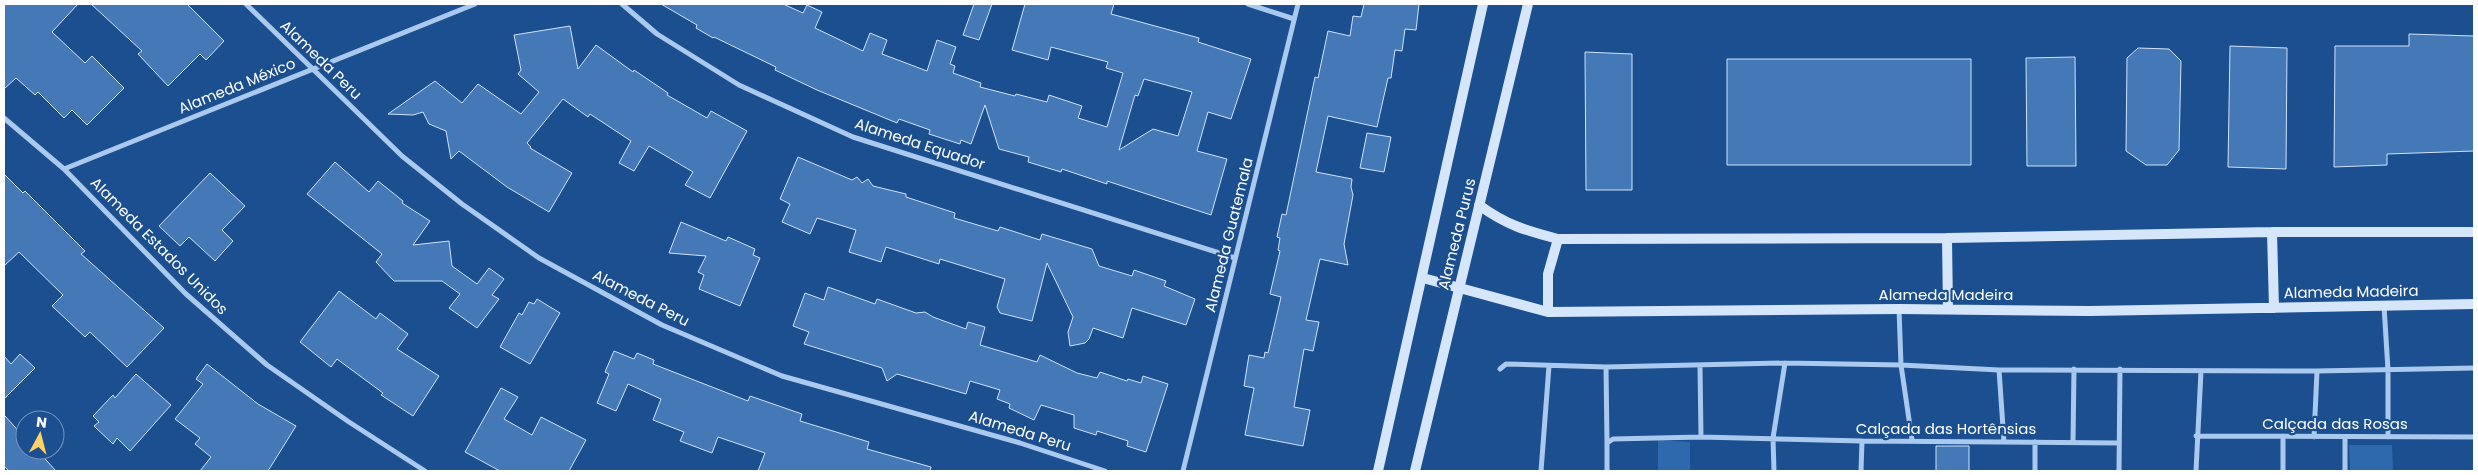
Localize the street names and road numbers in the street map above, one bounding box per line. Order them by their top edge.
street label: Alameda Peru [276,15,367,104]
street label: Alameda México [175,52,299,119]
street label: Alameda Equador [852,113,988,175]
street label: Alameda Guatemala [1199,155,1258,314]
street label: Alameda Estados Unidos [86,172,233,319]
street label: Alameda Purus [1433,176,1481,292]
street label: Alameda Peru [589,264,693,331]
street label: Alameda Madeira [2283,280,2419,303]
street label: Alameda Madeira [1879,284,2013,305]
street label: Alameda Peru [966,405,1074,456]
street label: Calçada das Rosas [2262,413,2408,434]
street label: Calçada das Hortênsias [1856,418,2036,439]

